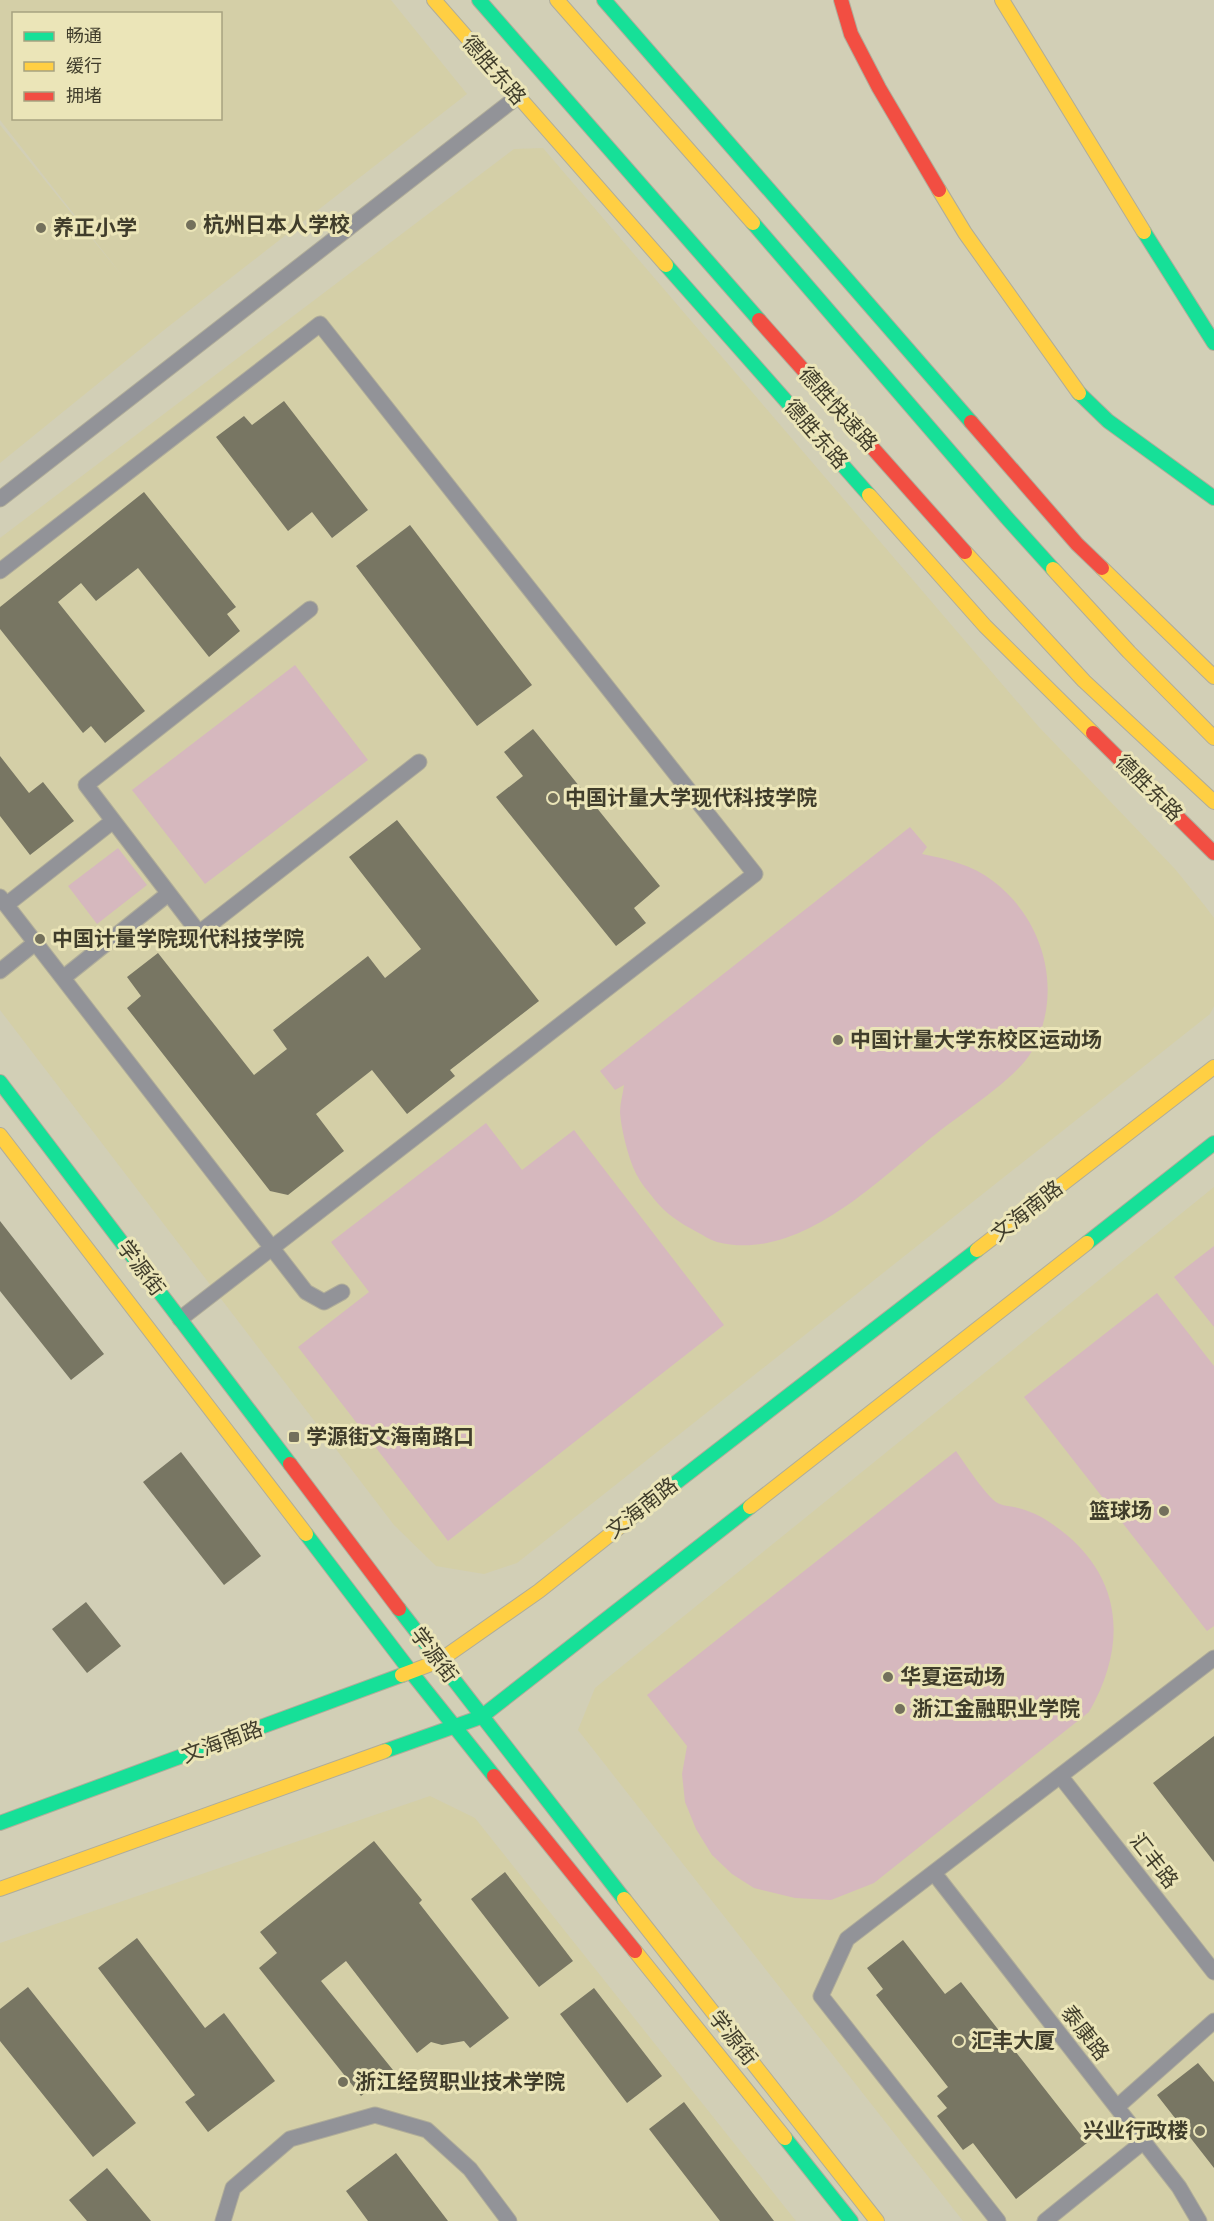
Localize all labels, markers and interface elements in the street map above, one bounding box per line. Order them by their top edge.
legend [12,12,222,120]
text: 畅通 [66,25,102,46]
street label: 德胜东路 [457,30,531,110]
text: 缓行 [66,55,102,76]
text: 拥堵 [66,85,102,106]
place label: 杭州日本人学校 [203,212,350,237]
place label: 养正小学 [53,215,137,240]
marker: 杭州日本人学校 [184,218,198,232]
marker: 养正小学 [34,221,48,235]
street label: 德胜快速路 [794,361,883,456]
street label: 德胜东路 [779,394,853,474]
street label: 德胜东路 [1111,749,1188,826]
place label: 中国计量大学现代科技学院 [565,785,817,810]
marker: 中国计量大学现代科技学院 [546,791,560,805]
place label: 中国计量学院现代科技学院 [52,926,304,951]
marker: 中国计量学院现代科技学院 [33,932,47,946]
place label: 中国计量大学东校区运动场 [850,1027,1102,1052]
marker: 中国计量大学东校区运动场 [831,1033,845,1047]
street label: 文海南路 [986,1175,1067,1246]
street label: 学源街 [112,1235,170,1300]
place label: 学源街文海南路口 [306,1424,474,1449]
marker: 学源街文海南路口 [287,1430,301,1444]
street label: 文海南路 [601,1472,682,1543]
place label: 篮球场 [1089,1498,1152,1523]
marker: 篮球场 [1157,1504,1171,1518]
street label: 学源街 [405,1622,463,1687]
place label: 华夏运动场 [900,1664,1005,1689]
marker: 华夏运动场 [881,1670,895,1684]
place label: 浙江金融职业学院 [912,1696,1080,1721]
marker: 浙江金融职业学院 [893,1702,907,1716]
street label: 文海南路 [178,1715,266,1768]
street label: 汇丰路 [1125,1828,1184,1893]
street label: 泰康路 [1056,2000,1115,2065]
street label: 学源街 [704,2005,763,2070]
place label: 汇丰大厦 [971,2028,1055,2053]
marker: 汇丰大厦 [952,2034,966,2048]
place label: 浙江经贸职业技术学院 [355,2069,565,2094]
marker: 浙江经贸职业技术学院 [336,2075,350,2089]
place label: 兴业行政楼 [1083,2118,1188,2143]
marker: 兴业行政楼 [1193,2124,1207,2138]

